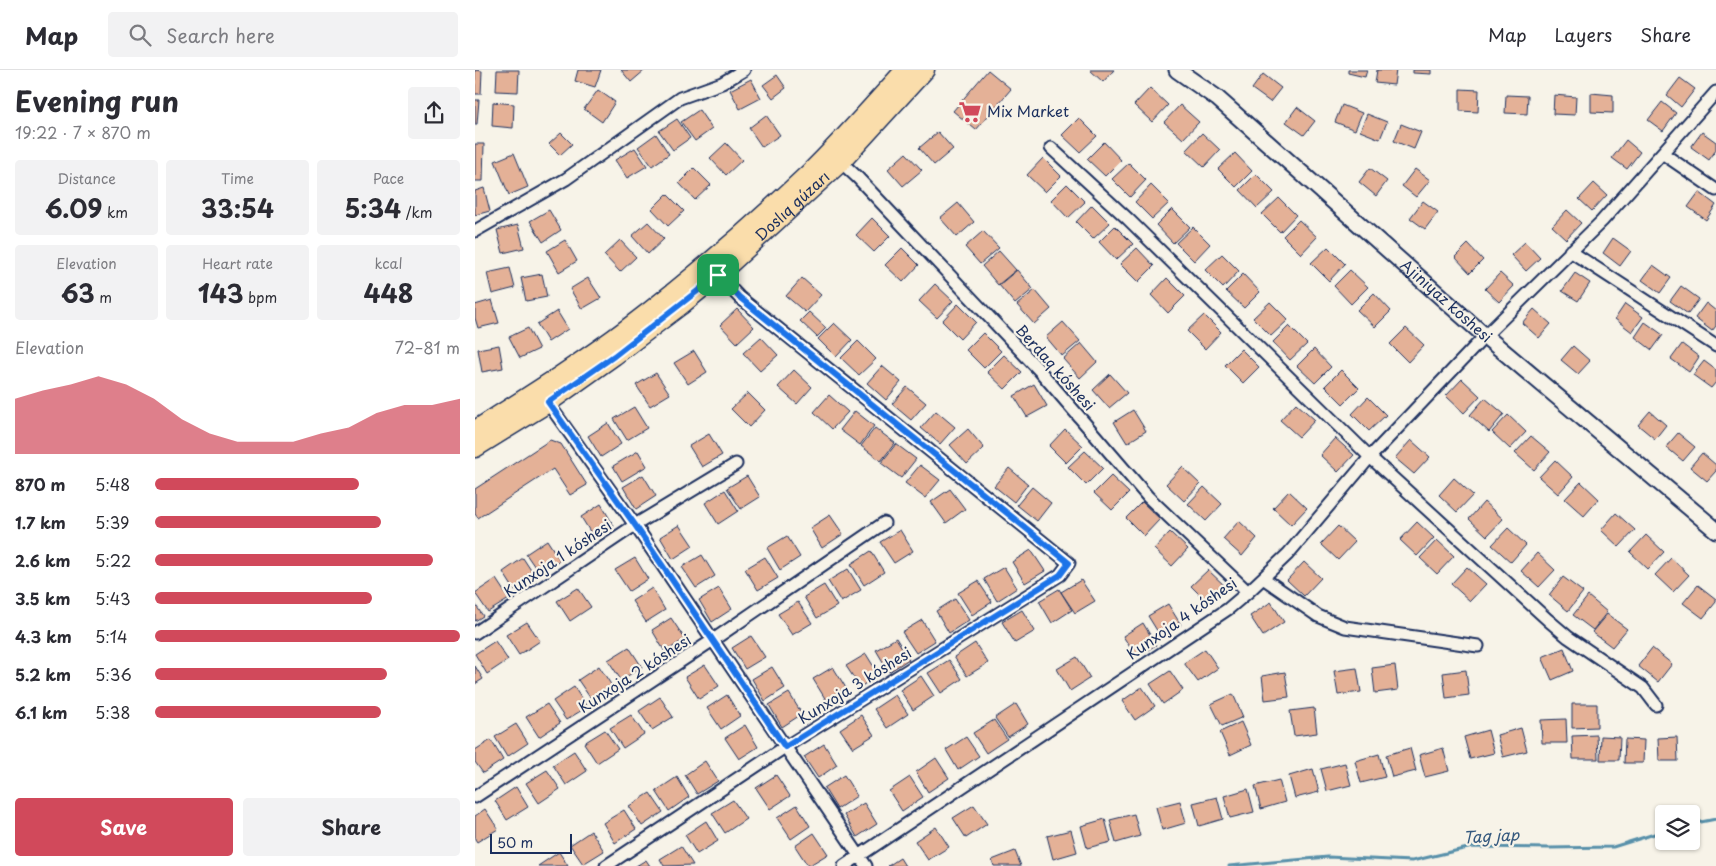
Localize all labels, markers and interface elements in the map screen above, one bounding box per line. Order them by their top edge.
search box [108,12,458,57]
text: Map [25,17,78,53]
icon: search [126,21,154,49]
text: Search here [166,21,275,49]
text: Map [1488,21,1527,48]
text: Layers [1555,21,1612,48]
text: Share [1640,21,1691,48]
text: Evening run [15,79,179,122]
button: share [408,87,460,139]
supermarket icon: Mix Market [957,99,983,125]
place label: Mix Market [987,99,1069,122]
text: 19:22 · 7 × 870 m [15,120,151,144]
street label: Doslıq gúzarı [749,165,834,246]
text: Distance [57,168,116,189]
text: Time [221,168,254,189]
text: Pace [373,168,404,189]
text: 6.09 [45,189,102,227]
text: 33:54 [201,189,274,227]
text: 5:34 [344,189,401,227]
text: km [102,202,128,223]
text: /km [401,202,433,223]
text: Elevation [56,253,117,274]
text: Heart rate [202,253,273,274]
text: kcal [375,253,402,274]
street label: Ajiniyaz kóshesi [1396,253,1498,347]
pin [697,254,739,296]
icon: arrive [704,261,732,289]
text: 63 [61,274,95,312]
text: 143 [198,274,244,312]
text: 448 [363,274,414,312]
text: m [95,287,112,308]
text: bpm [244,287,277,308]
street label: Berdaq kóshesi [1011,319,1101,415]
text: Elevation [15,335,84,359]
text: 72–81 m [395,335,460,359]
text: 870 m [15,472,65,496]
text: 5:48 [95,472,130,496]
text: 1.7 km [15,510,66,534]
text: 5:39 [95,510,129,534]
street label: Kunxoja 1 kóshesi [499,513,616,602]
text: 2.6 km [15,548,71,572]
text: 5:22 [95,548,131,572]
street label: Kunxoja 4 kóshesi [1121,571,1241,664]
text: 3.5 km [15,586,70,610]
text: 5:43 [95,586,131,610]
text: 4.3 km [15,624,72,648]
text: 5:14 [95,624,128,648]
street label: Kunxoja 2 kóshesi [573,628,695,718]
street label: Kunxoja 3 kóshesi [793,641,915,729]
text: 5.2 km [15,662,71,686]
text: 5:36 [95,662,132,686]
text: 6.1 km [15,700,67,724]
text: 5:38 [95,700,130,724]
button: Save [15,798,233,856]
button: Share [243,798,460,856]
map controls [1655,805,1700,850]
button: layers [1655,805,1700,850]
water label: Tag jap [1462,822,1520,848]
scale bar [490,831,573,854]
text: 50 m [497,832,533,853]

